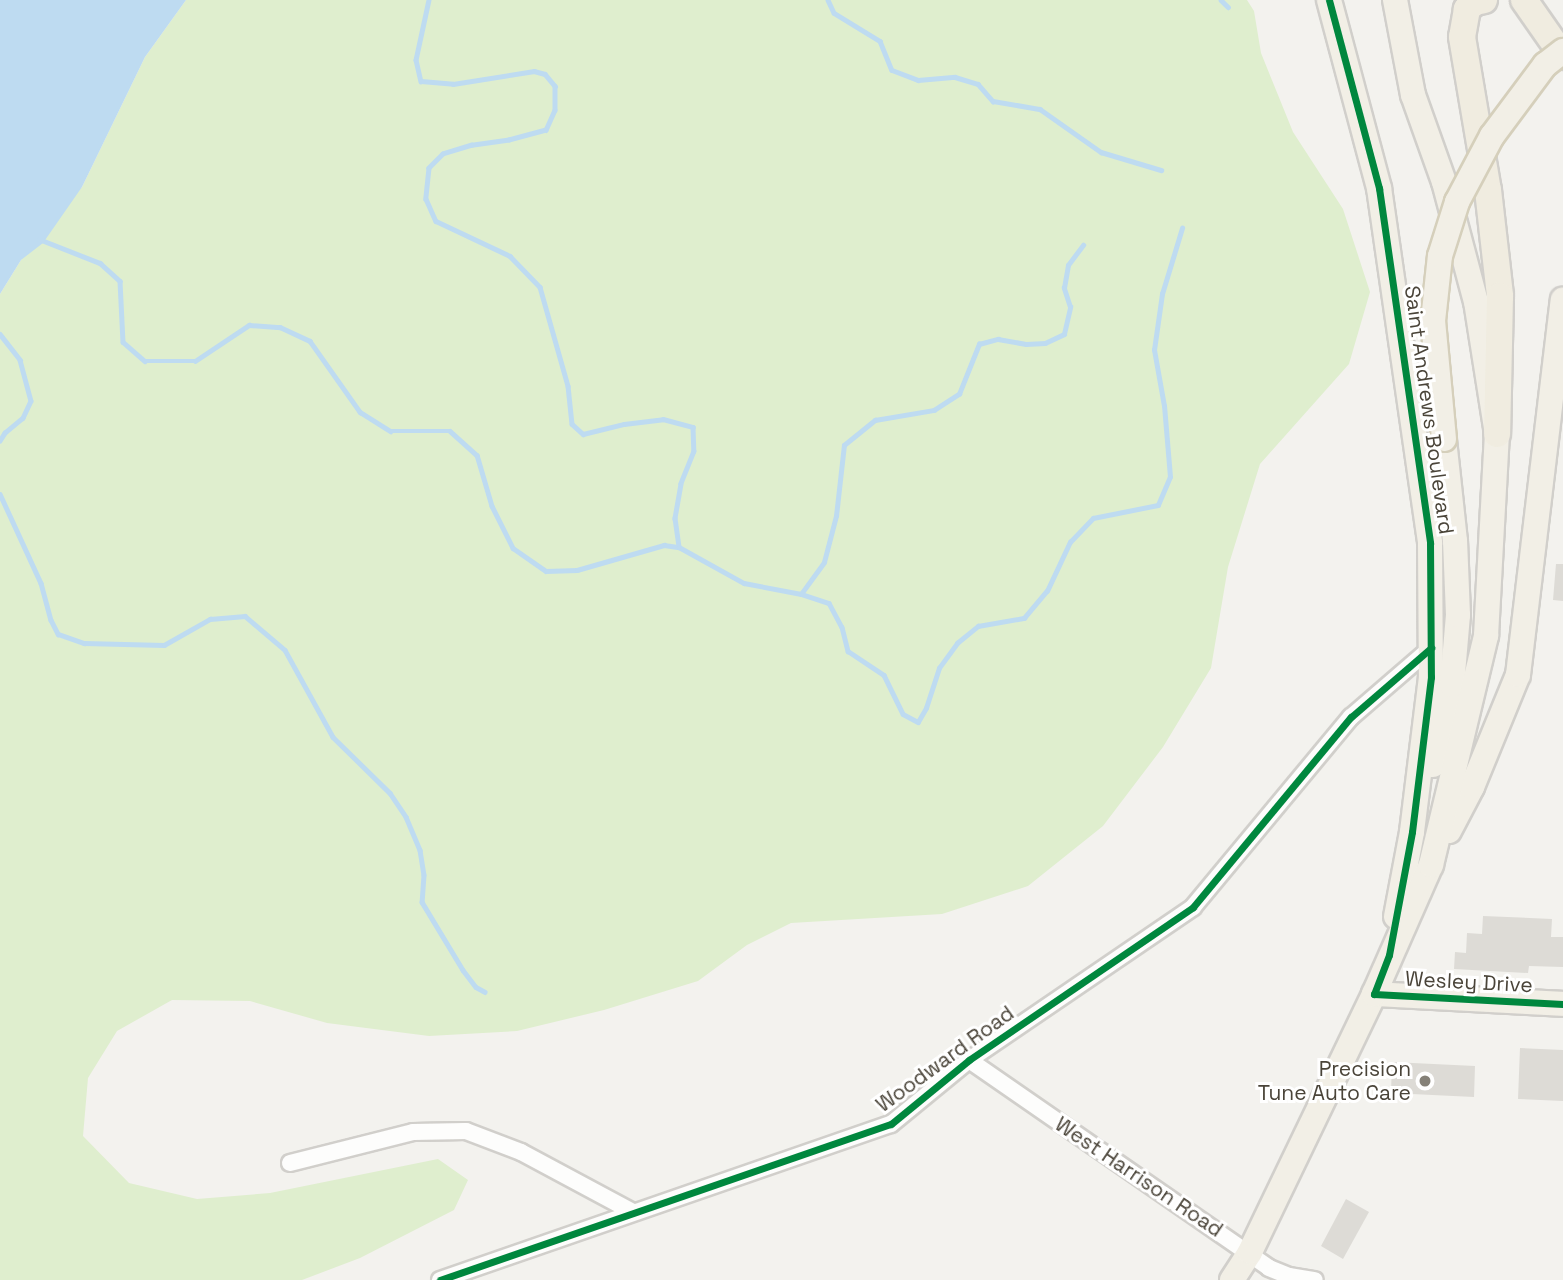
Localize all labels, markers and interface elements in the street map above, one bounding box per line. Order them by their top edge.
street label: Saint Andrews Boulevard [1399,284,1459,536]
street label: Wesley Drive [1405,966,1533,998]
street label: Woodward Road [871,1001,1019,1117]
place label: Precision Tune Auto Care [1257,1056,1411,1106]
marker: Precision Tune Auto Care [1417,1073,1433,1089]
street label: West Harrison Road [1050,1111,1228,1243]

